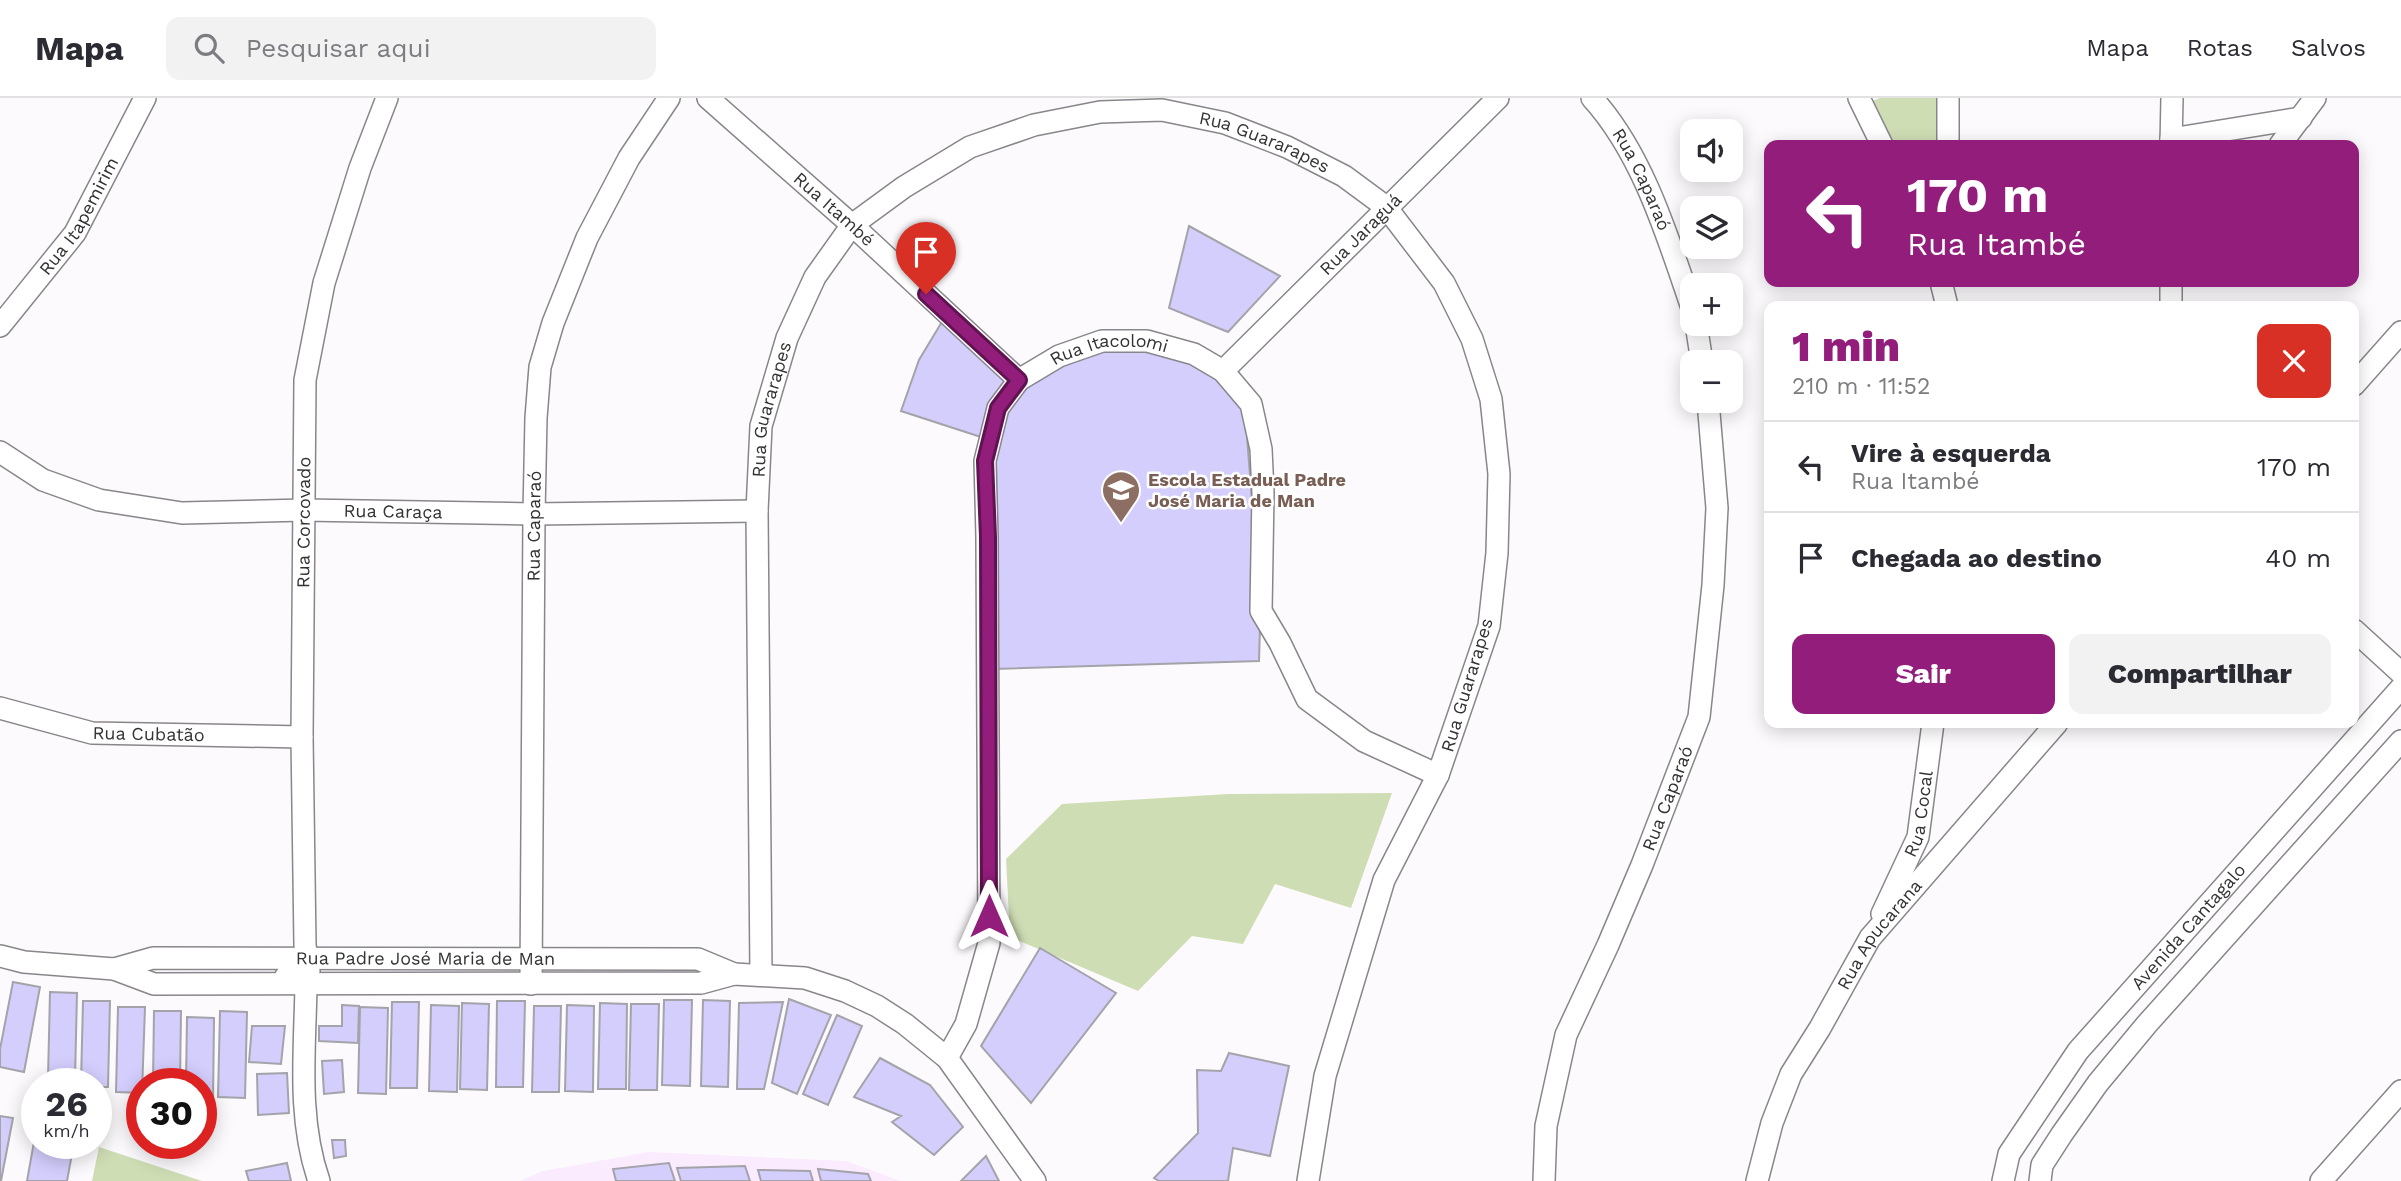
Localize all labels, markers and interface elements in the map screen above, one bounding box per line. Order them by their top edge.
search box [166,17,656,80]
text: Mapa [35,29,124,68]
icon: search [190,29,228,67]
text: Pesquisar aqui [246,33,431,63]
text: Mapa [2086,34,2149,62]
text: Rotas [2187,34,2253,62]
text: Salvos [2291,34,2366,62]
street label: Rua Guararapes [1197,107,1333,177]
map controls [1680,119,1743,413]
button: sound [1680,119,1743,182]
street label: Rua Caparaó [1608,124,1675,233]
street label: Rua Itapemirim [34,153,123,279]
text: 170 m [1907,166,2048,224]
street label: Rua Itambé [790,168,879,250]
icon: left [1792,168,1883,259]
street label: Rua Jaraguá [1315,189,1406,279]
button: layers [1680,196,1743,259]
pin [896,222,956,294]
text: Rua Itambé [1907,225,2086,263]
icon: arrive [907,233,945,271]
button: + [1680,273,1743,336]
text: 1 min [1792,322,1900,371]
button: close [2257,324,2331,398]
street label: Rua Itacolomi [1046,330,1171,369]
street label: Rua Guararapes [748,339,795,478]
button: − [1680,350,1743,413]
text: 210 m · 11:52 [1792,373,1930,400]
text: Vire à esquerda [1851,438,2051,468]
icon: left [1792,448,1830,486]
text: 170 m [2257,452,2331,482]
street label: Rua Corcovado [292,457,314,588]
text: Rua Itambé [1851,468,1980,495]
school or university icon: Escola Estadual Padre José Maria de Man [1100,469,1142,524]
place label: Escola Estadual Padre José Maria de Man [1148,469,1346,511]
street label: Rua Caparaó [523,470,545,582]
street label: Rua Caraça [344,500,443,522]
icon: arrive [1792,539,1830,577]
text: Chegada ao destino [1851,543,2102,573]
text: 40 m [2265,543,2331,573]
street label: Rua Guararapes [1436,615,1497,754]
button: Sair [1792,634,2055,714]
button: Compartilhar [2069,634,2331,714]
street label: Rua Cubatão [92,722,205,745]
street label: Rua Caparaó [1638,742,1697,854]
street label: Rua Cocal [1899,769,1937,860]
street label: Avenida Cantagalo [2127,859,2250,994]
street label: Rua Apucarana [1832,875,1926,993]
position arrow [952,879,1026,953]
street label: Rua Padre José Maria de Man [296,947,555,969]
speed limit sign: 30 [126,1068,217,1159]
text: 26 [45,1083,88,1125]
text: km/h [43,1120,90,1141]

